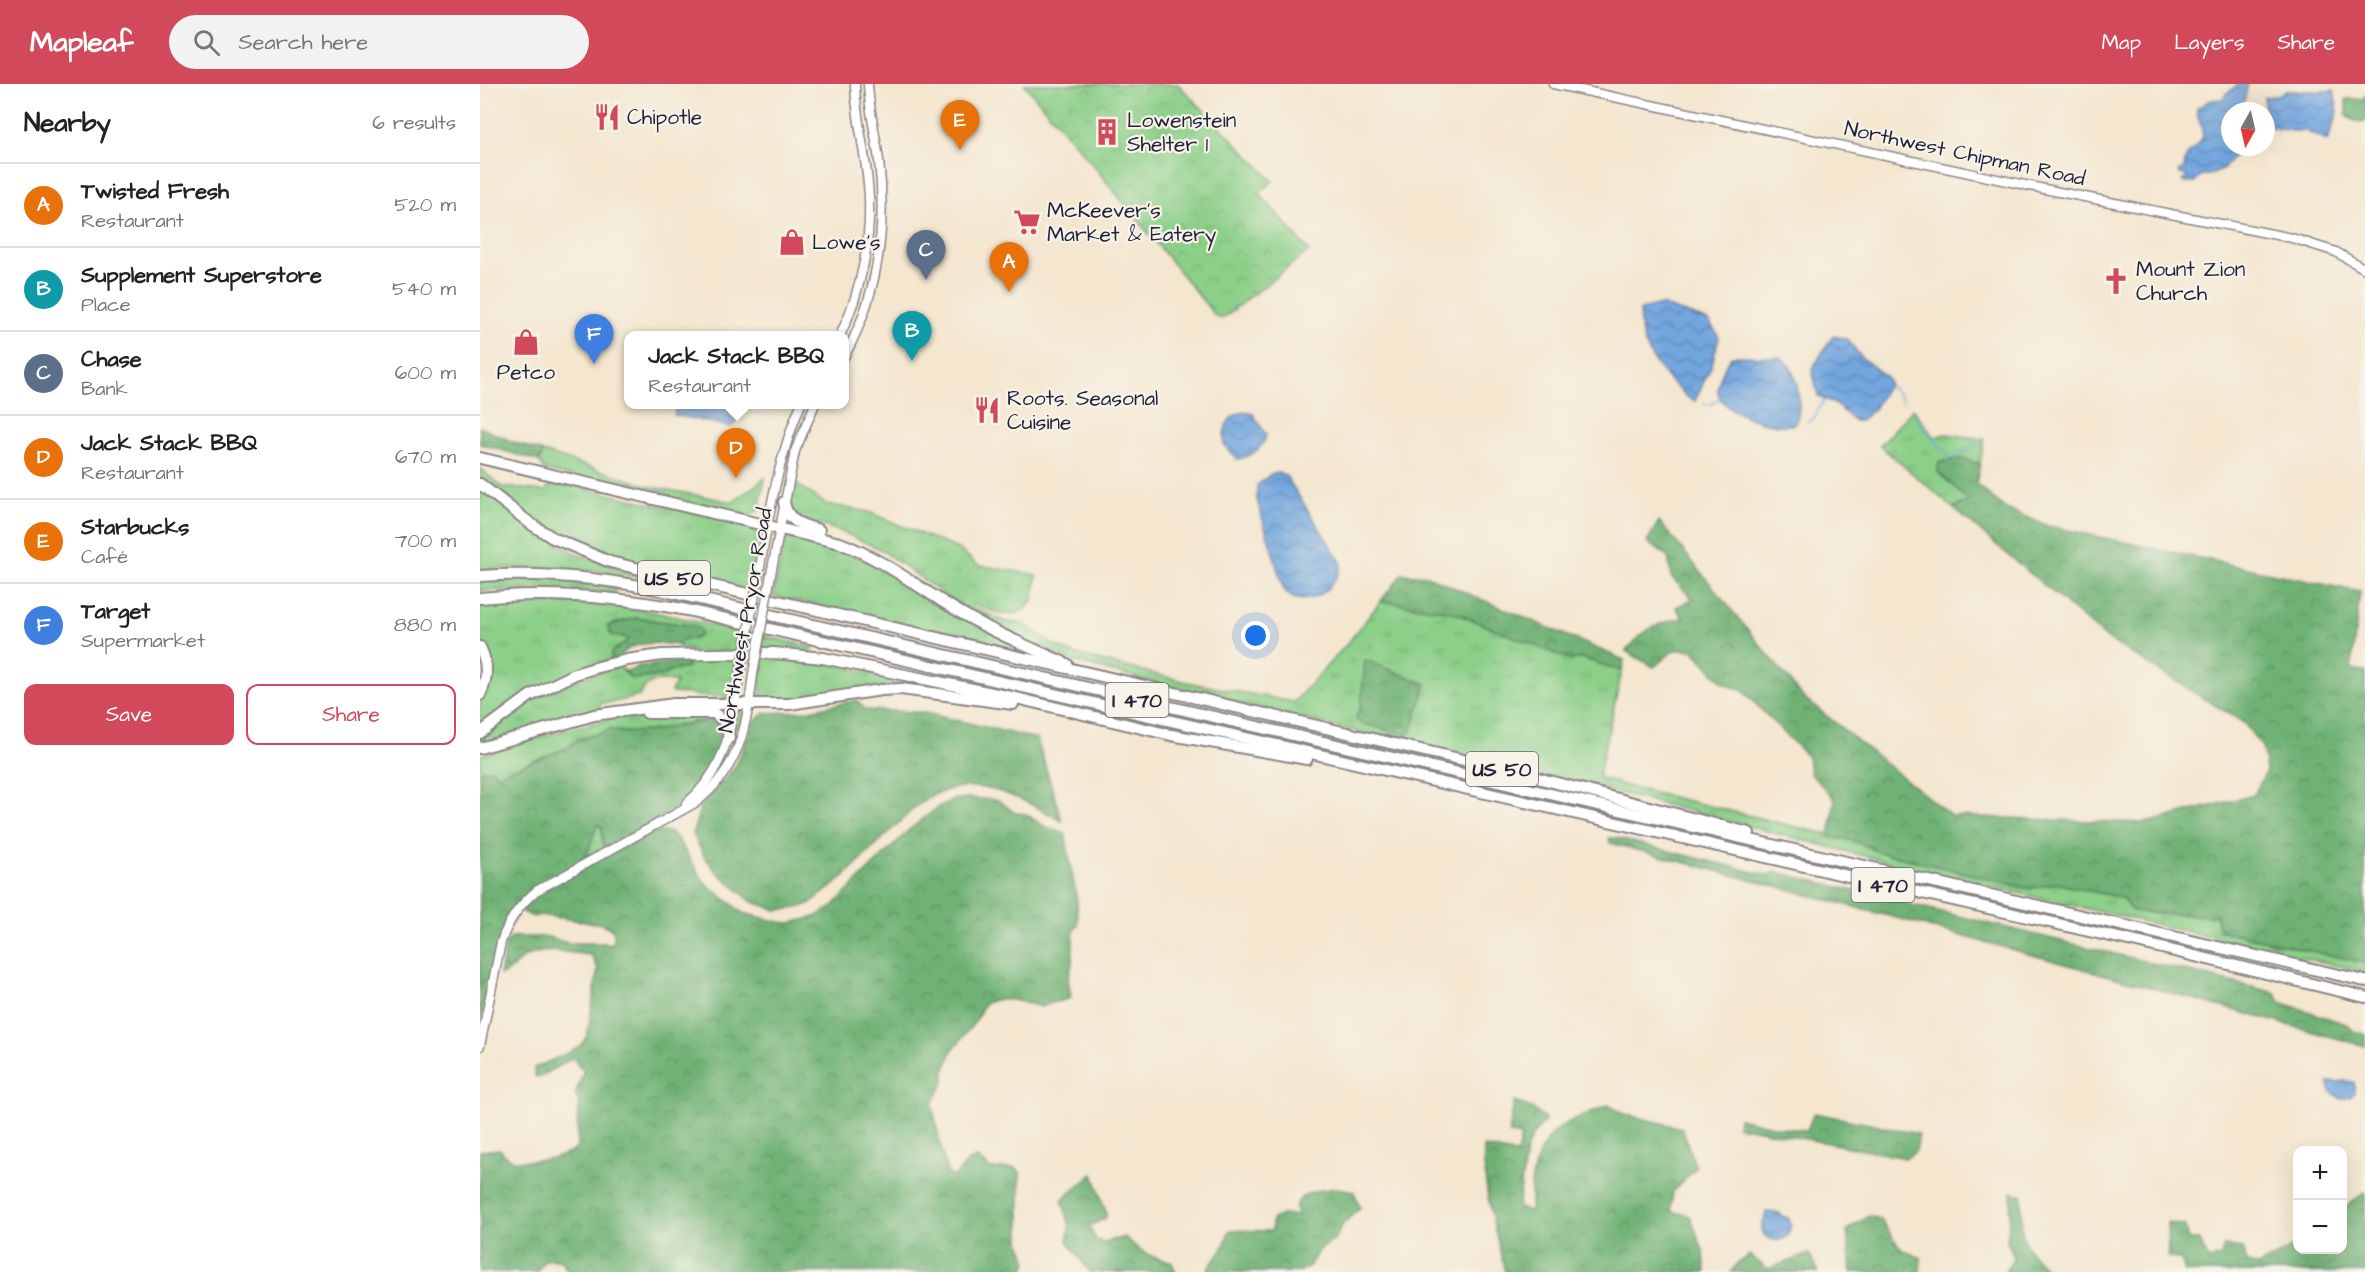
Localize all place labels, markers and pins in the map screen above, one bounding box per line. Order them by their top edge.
pin: E [940,100,980,150]
restaurant icon: Chipotle [592,102,622,132]
place label: Chipotle [627,103,702,133]
place label: Lowenstein Shelter 1 [1127,106,1236,159]
building icon: Lowenstein Shelter 1 [1092,117,1122,147]
place label: McKeever's Market & Eatery [1047,196,1217,251]
supermarket icon: McKeever's Market & Eatery [1012,207,1042,237]
shop icon: Lowe's [777,227,807,257]
place label: Lowe's [812,228,881,257]
pin: C [906,230,946,280]
pin: A [990,242,1028,292]
place label: Mount Zion Church [2136,255,2245,308]
church icon: Mount Zion Church [2101,266,2131,296]
pin: B [892,312,932,361]
pin: F [574,314,614,364]
shop icon: Petco [511,327,541,357]
place label: Petco [497,358,555,387]
place label: Roots. Seasonal Cuisine [1007,384,1158,437]
restaurant icon: Roots. Seasonal Cuisine [972,395,1002,425]
pin: D [716,428,756,478]

